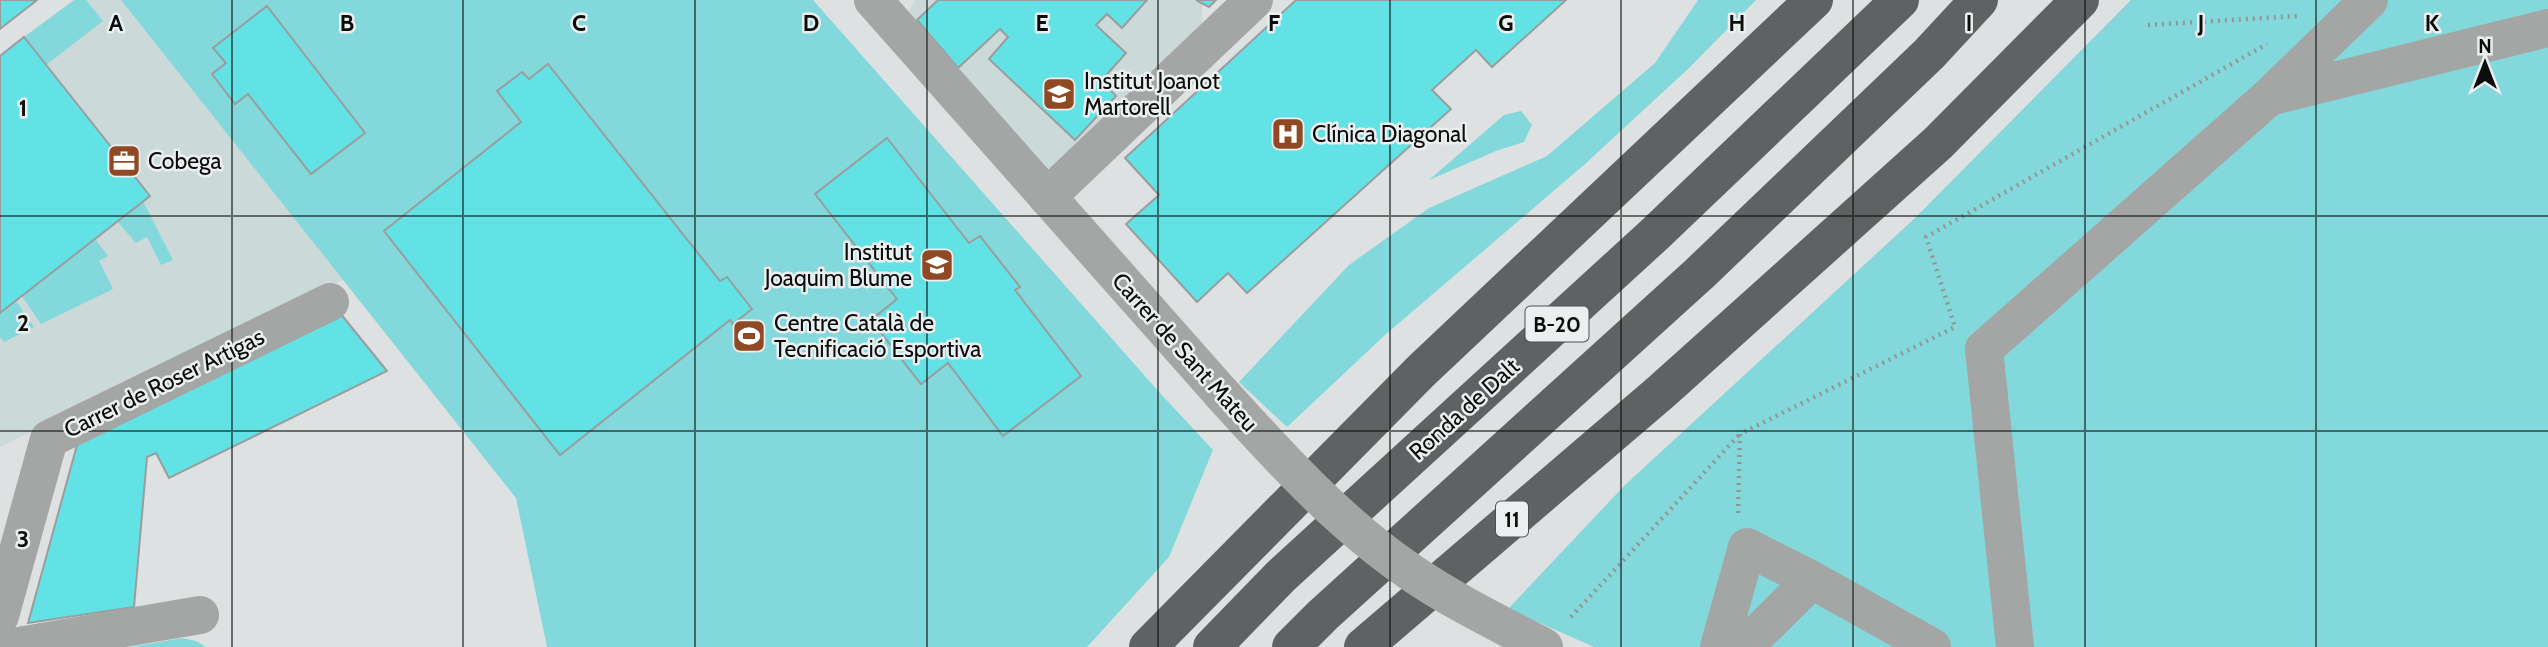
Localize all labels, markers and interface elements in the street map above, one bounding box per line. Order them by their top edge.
text: A [109,9,124,37]
text: B [340,9,354,37]
text: C [572,9,586,37]
text: D [803,9,819,37]
text: E [1035,9,1049,37]
text: F [1268,9,1280,37]
text: G [1498,9,1514,37]
text: H [1729,9,1745,37]
text: I [1966,9,1972,37]
text: J [2197,9,2204,37]
text: K [2425,9,2440,37]
north arrow [2450,28,2520,98]
text: N [2478,35,2492,58]
place label: Institut Joanot Martorell [1084,67,1220,121]
school or university icon: Institut Joanot Martorell [1040,75,1078,113]
text: 1 [19,94,27,122]
hospital icon: Clínica Diagonal [1269,115,1307,153]
place label: Clínica Diagonal [1312,120,1467,148]
office icon: Cobega [105,142,143,180]
place label: Cobega [148,147,222,175]
place label: Institut Joaquim Blume [764,238,912,292]
school or university icon: Institut Joaquim Blume [918,246,956,284]
street label: Carrer de Sant Mateu [1106,267,1264,437]
road number: B-20 [1526,306,1588,342]
text: 2 [17,309,29,337]
place label: Centre Català de Tecnificació Esportiva [774,309,981,363]
sports icon: Centre Català de Tecnificació Esportiva [730,317,768,355]
street label: Carrer de Roser Artigas [59,322,269,444]
street label: Ronda de Dalt [1403,352,1525,466]
road number: 11 [1496,502,1528,536]
text: 3 [17,525,29,553]

